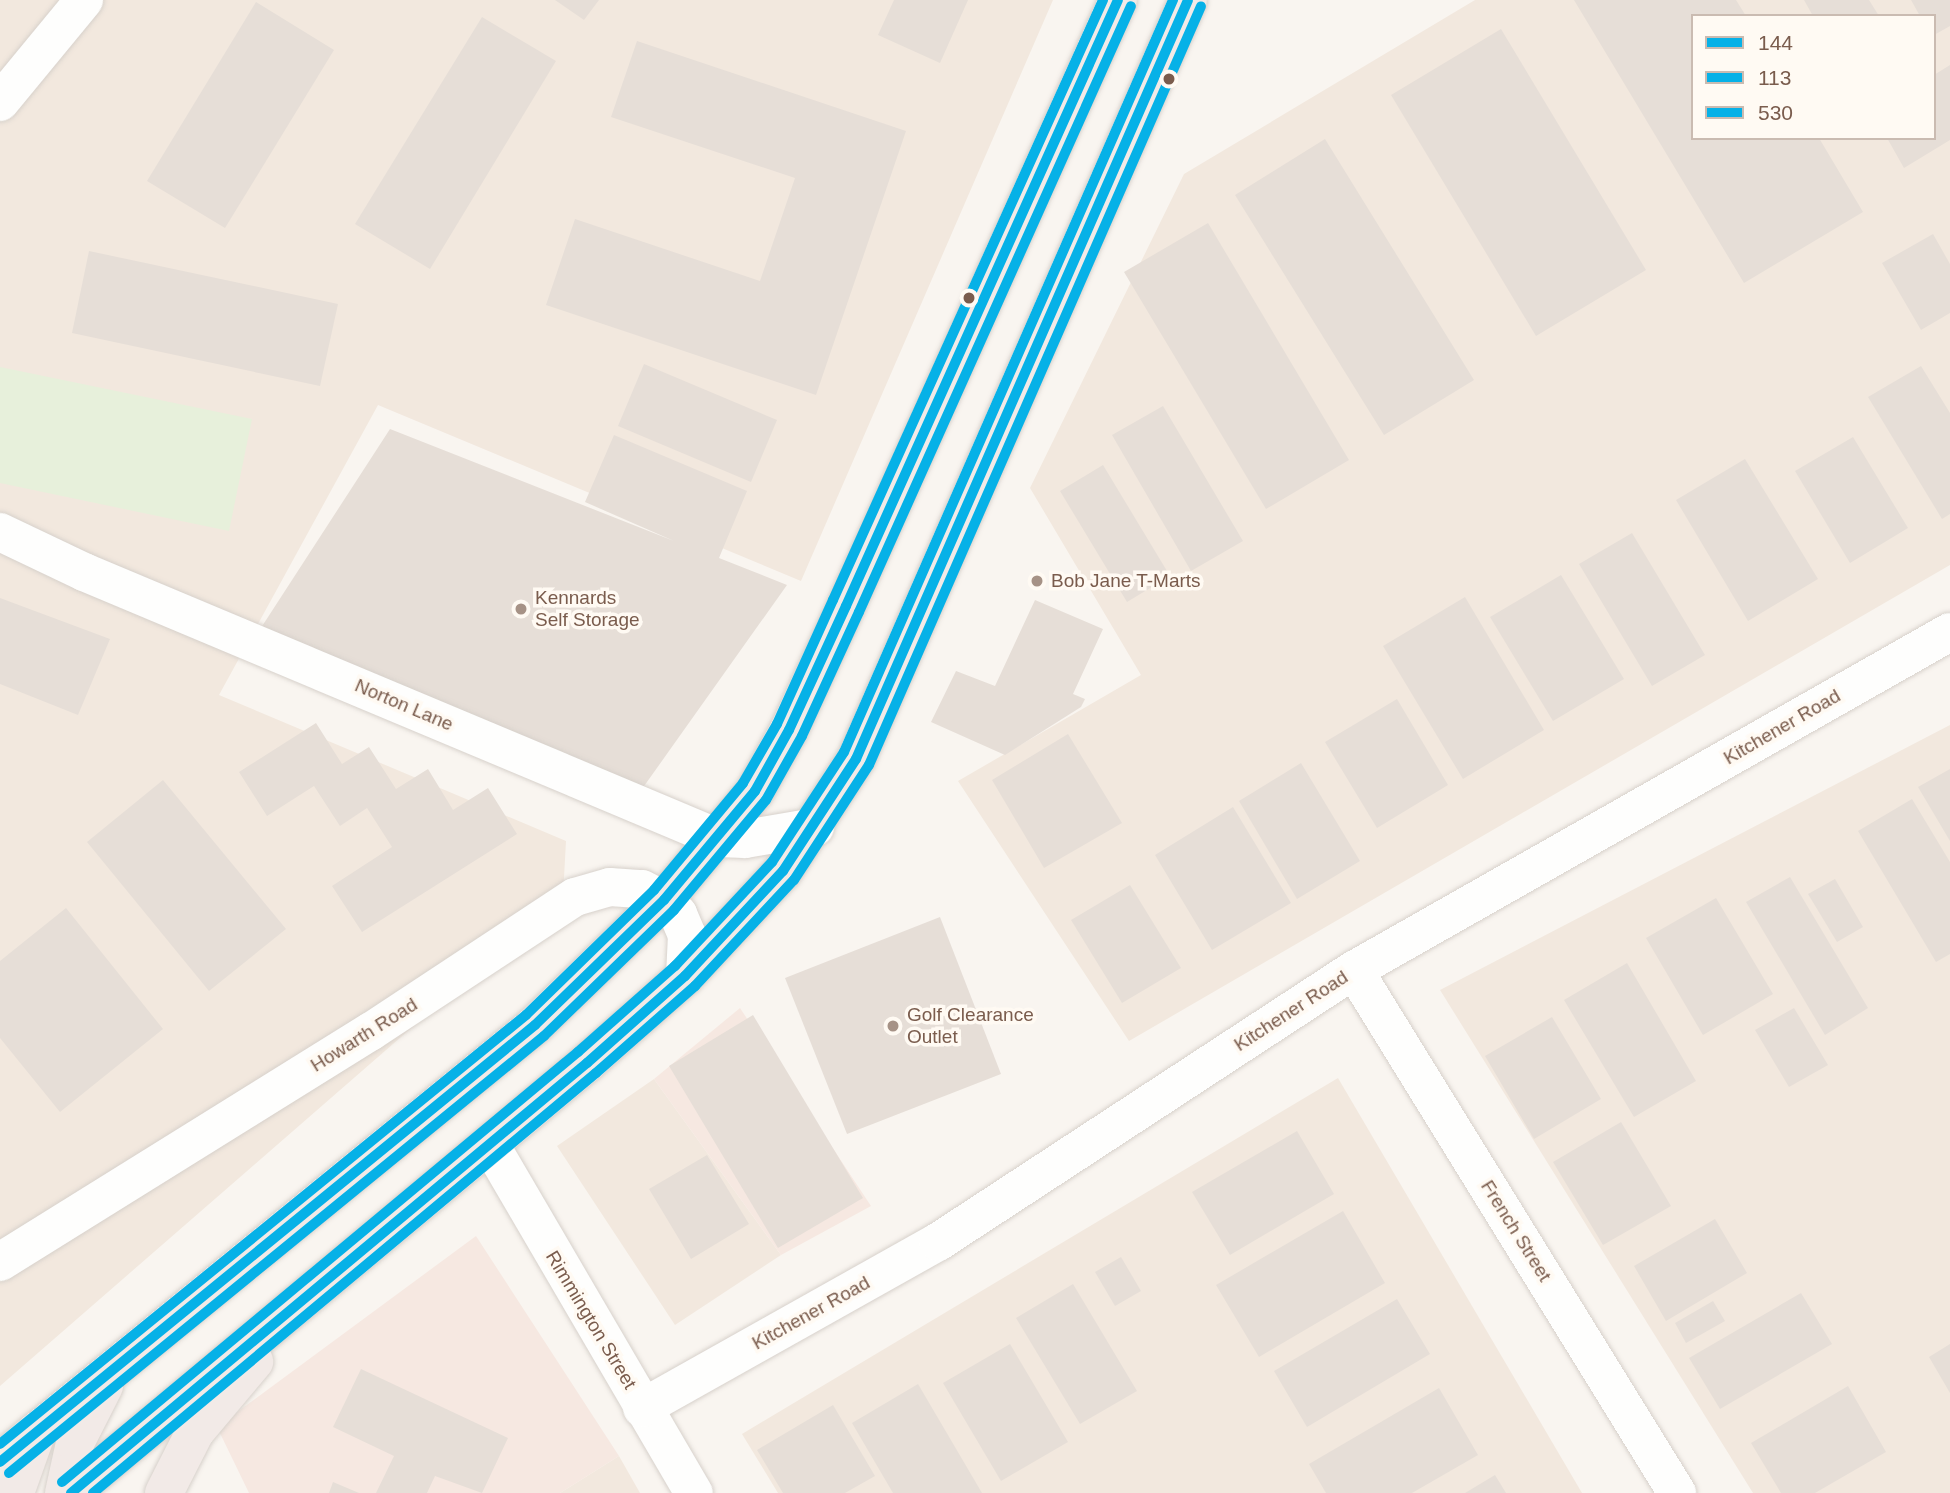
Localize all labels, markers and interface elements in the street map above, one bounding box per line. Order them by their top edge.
legend [1691,14,1936,140]
text: 144 [1758,31,1793,54]
text: 113 [1758,66,1791,89]
unlabelled marker [1162,72,1176,86]
text: 530 [1758,101,1793,124]
unlabelled marker [962,291,976,305]
place label: Bob Jane T-Marts [1051,570,1201,592]
marker: Bob Jane T-Marts [1029,573,1045,589]
place label: Kennards Self Storage [535,587,640,631]
marker: Kennards Self Storage [513,601,529,617]
street label: Norton Lane [351,674,457,736]
street label: Kitchener Road [1720,684,1844,770]
street label: Kitchener Road [1230,966,1352,1056]
street label: Howarth Road [306,993,422,1077]
place label: Golf Clearance Outlet [907,1004,1034,1048]
marker: Golf Clearance Outlet [885,1018,901,1034]
street label: French Street [1476,1176,1556,1286]
street label: Rimmington Street [541,1247,641,1393]
street label: Kitchener Road [748,1271,874,1355]

